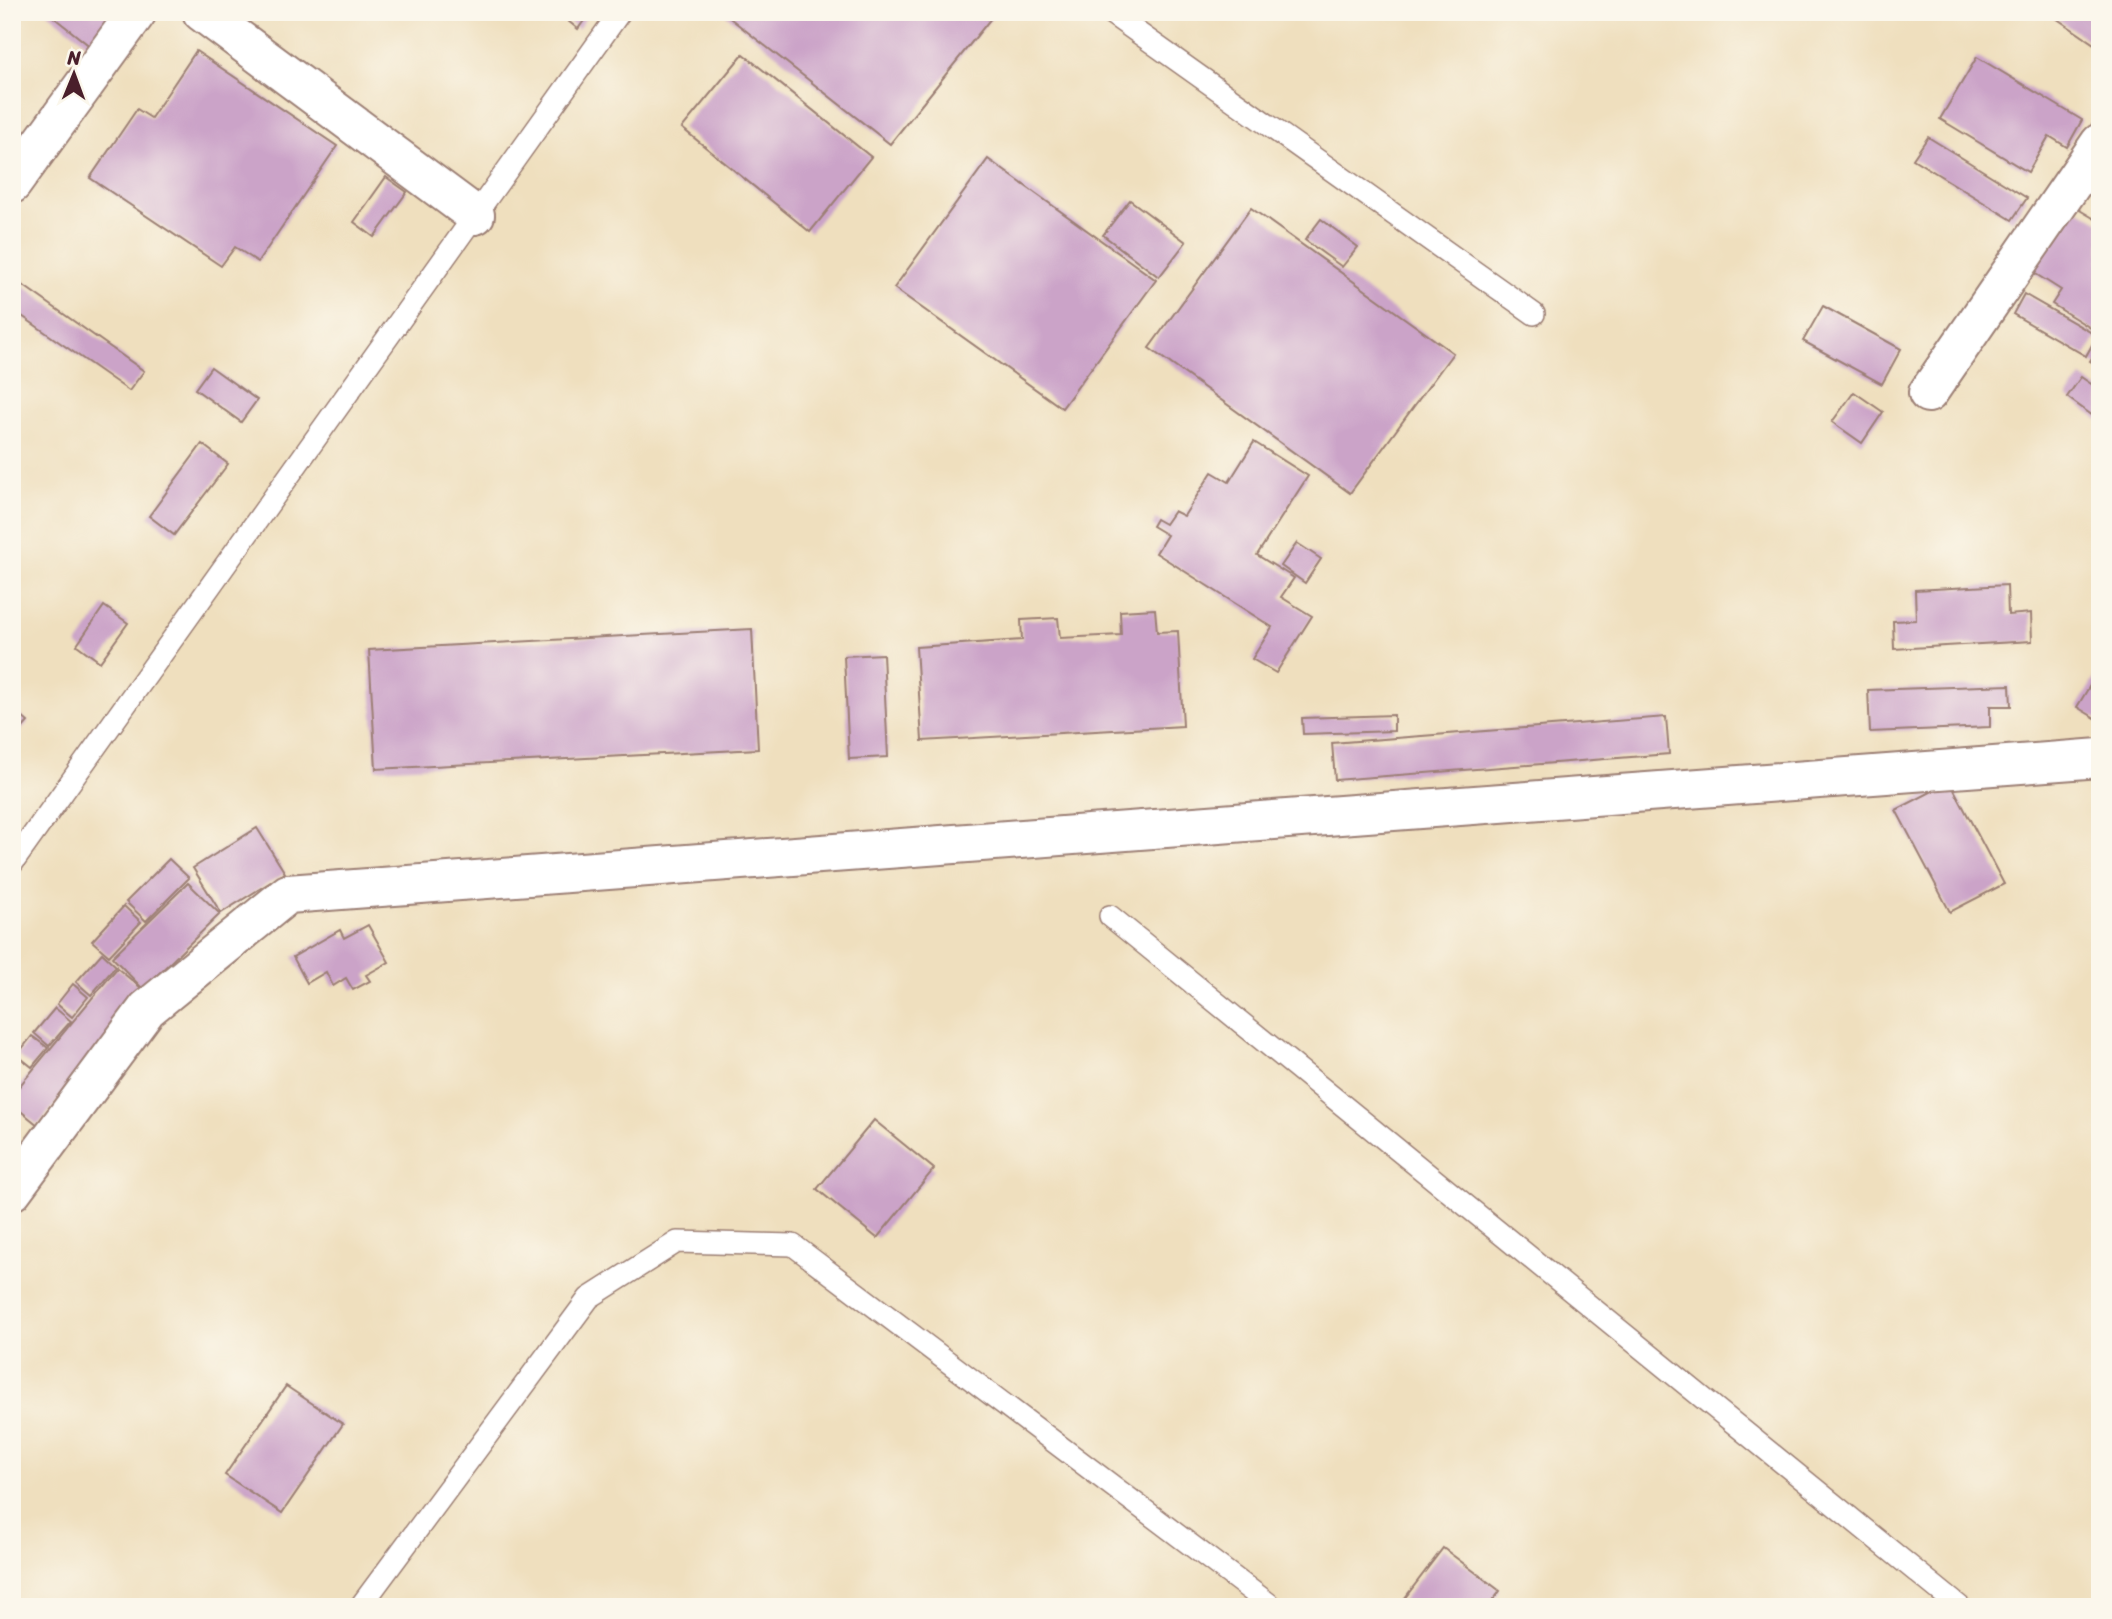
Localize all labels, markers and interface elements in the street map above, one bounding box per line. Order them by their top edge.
north arrow [38,38,108,108]
text: N [66,41,82,74]

